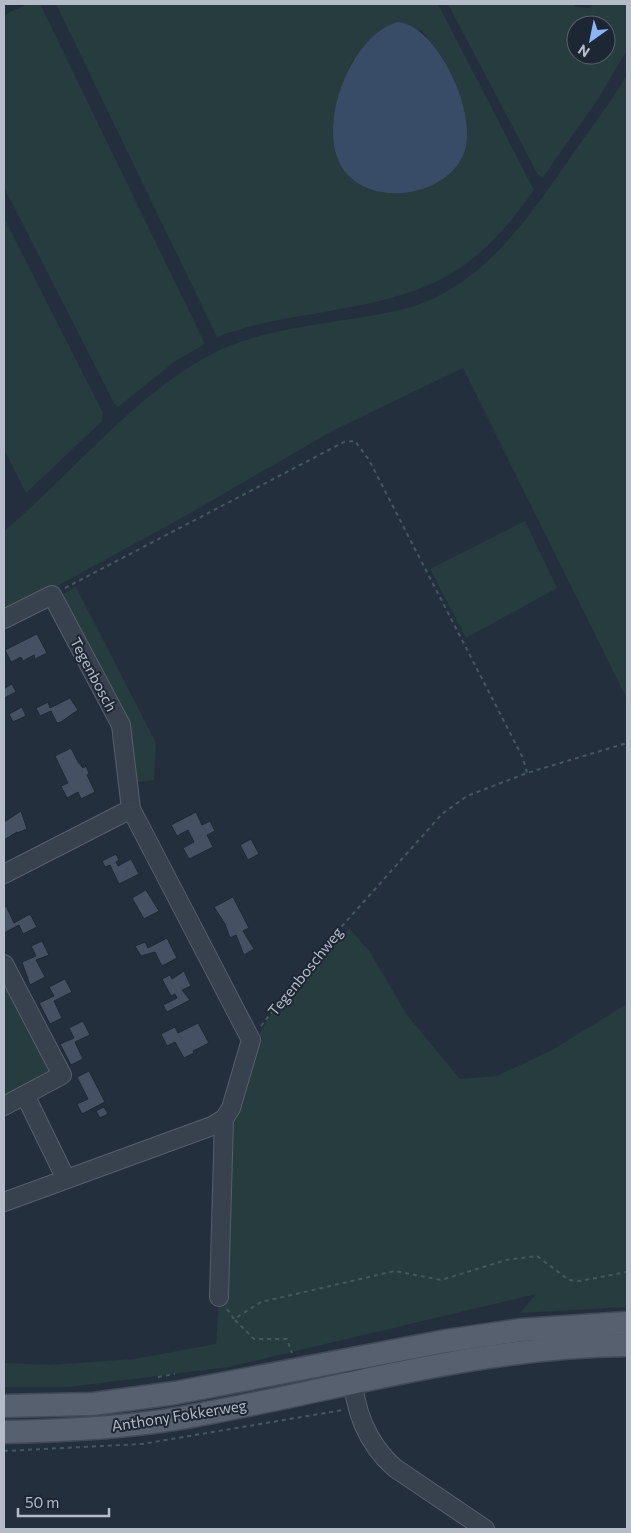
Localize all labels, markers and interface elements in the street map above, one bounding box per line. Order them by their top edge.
north arrow [566,15,616,65]
text: N [575,41,593,61]
street label: Tegenbosch [67,634,121,714]
street label: Tegenboschweg [264,923,346,1019]
street label: Anthony Fokkerweg [110,1395,248,1435]
scale bar [18,1486,109,1518]
text: 50 m [25,1493,59,1511]

